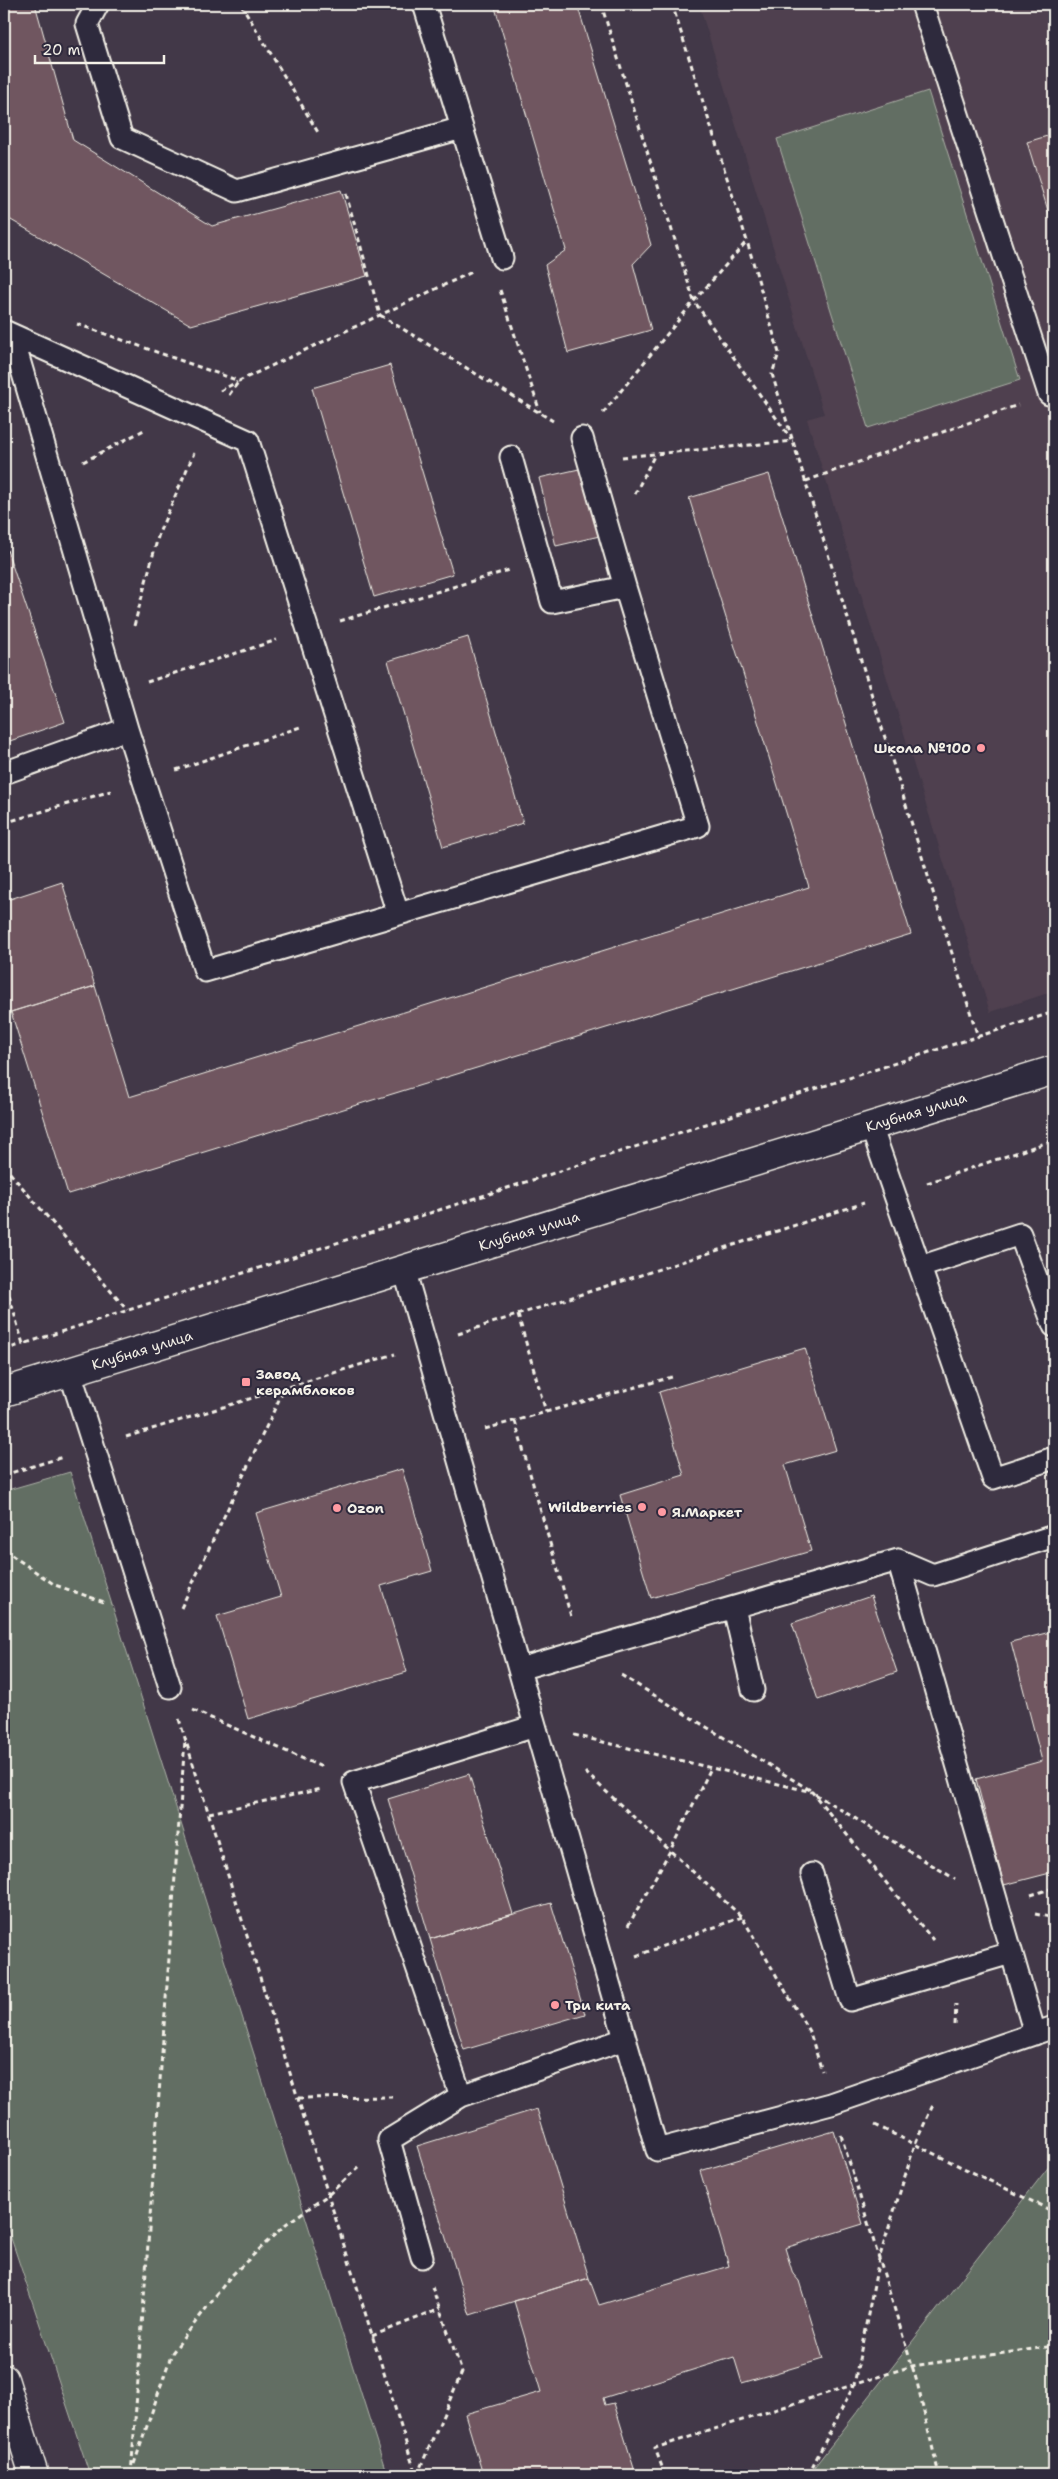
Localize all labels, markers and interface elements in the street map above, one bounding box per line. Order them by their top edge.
scale bar [35,32,164,64]
text: 20 m [42,40,81,60]
place label: Школа №100 [874,739,971,757]
marker: Школа №100 [975,742,987,754]
street label: Клубная улица [863,1088,969,1136]
street label: Клубная улица [476,1207,582,1255]
street label: Клубная улица [89,1326,195,1374]
place label: Завод керамблоков [256,1365,355,1399]
marker: Завод керамблоков [240,1376,252,1388]
place label: Wildberries [548,1498,632,1516]
place label: Ozon [347,1499,384,1517]
marker: Wildberries [636,1501,648,1513]
marker: Ozon [331,1502,343,1514]
place label: Я.Маркет [672,1503,743,1521]
marker: Я.Маркет [656,1506,668,1518]
place label: Три кита [565,1996,631,2014]
marker: Три кита [549,1999,561,2011]

